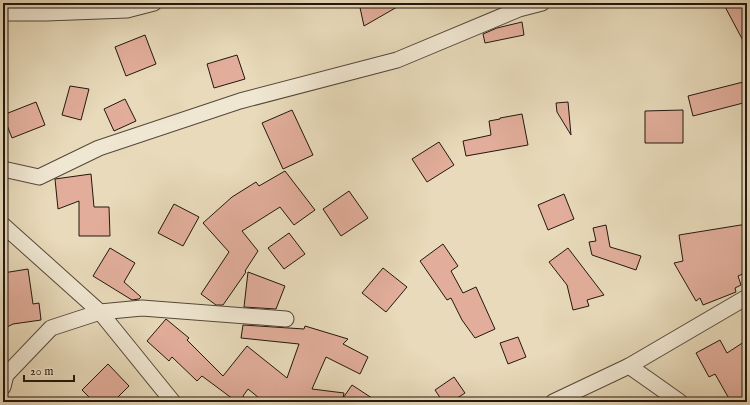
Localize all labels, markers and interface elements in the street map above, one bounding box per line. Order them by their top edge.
scale bar [24,357,74,383]
text: 20 m [30,364,53,379]

